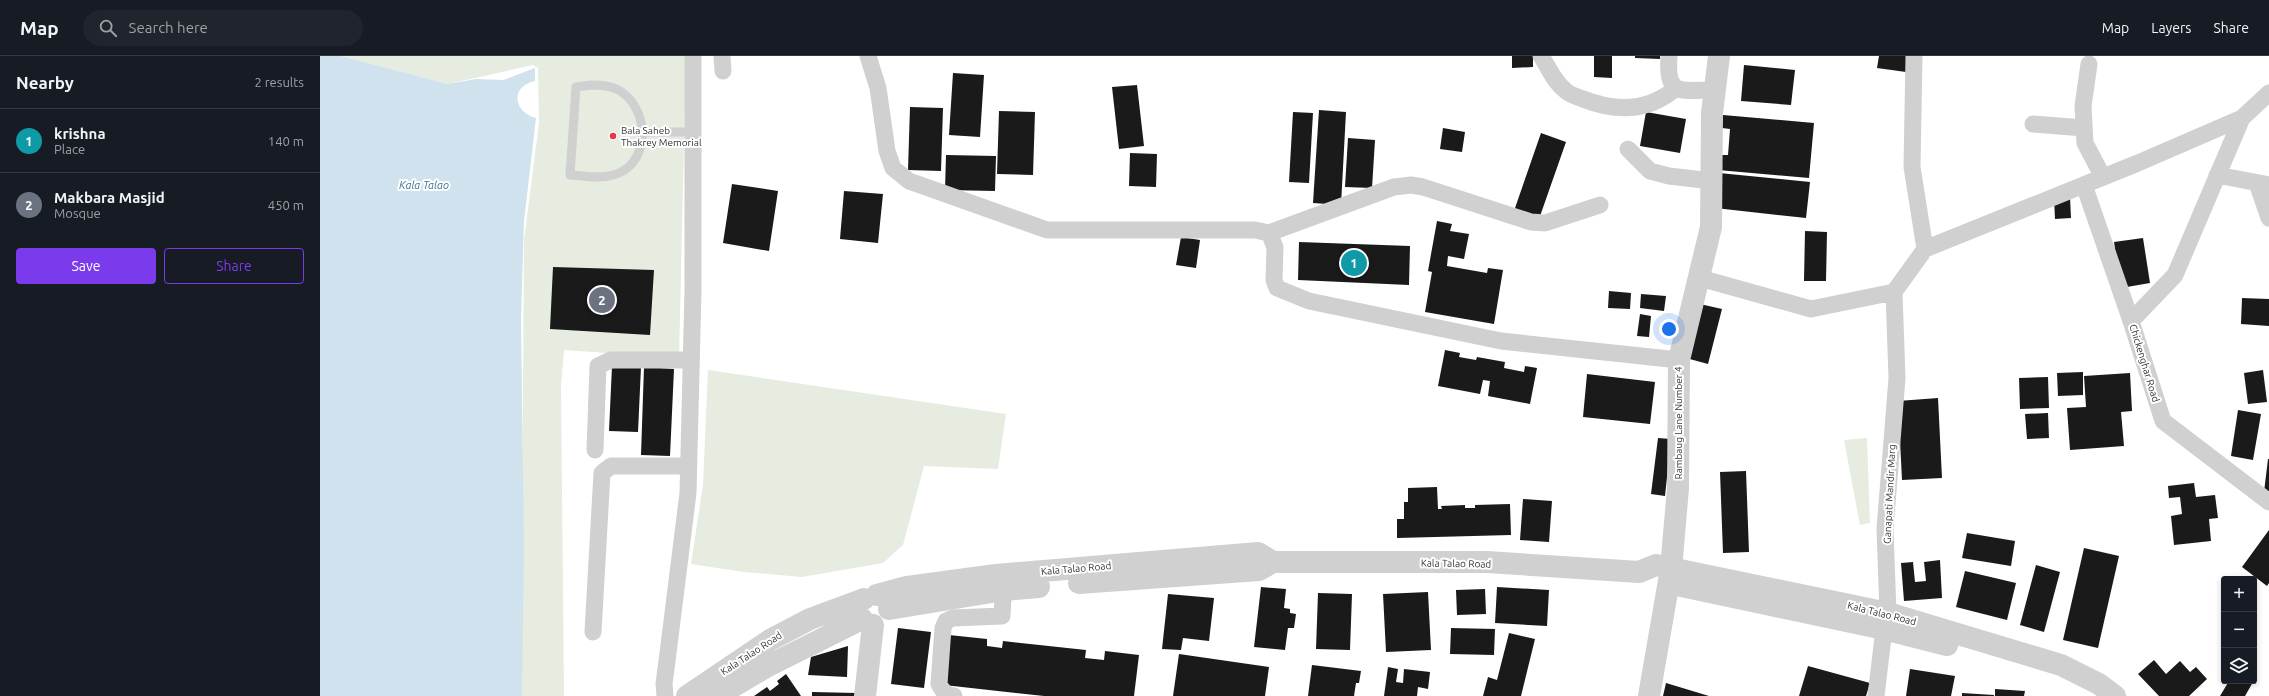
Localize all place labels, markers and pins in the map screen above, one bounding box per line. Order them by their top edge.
place label: Bala Saheb Thakrey Memorial [621,125,702,148]
marker: Bala Saheb Thakrey Memorial [608,131,618,141]
pin: 1 [1341,248,1367,278]
pin: 2 [589,285,615,315]

